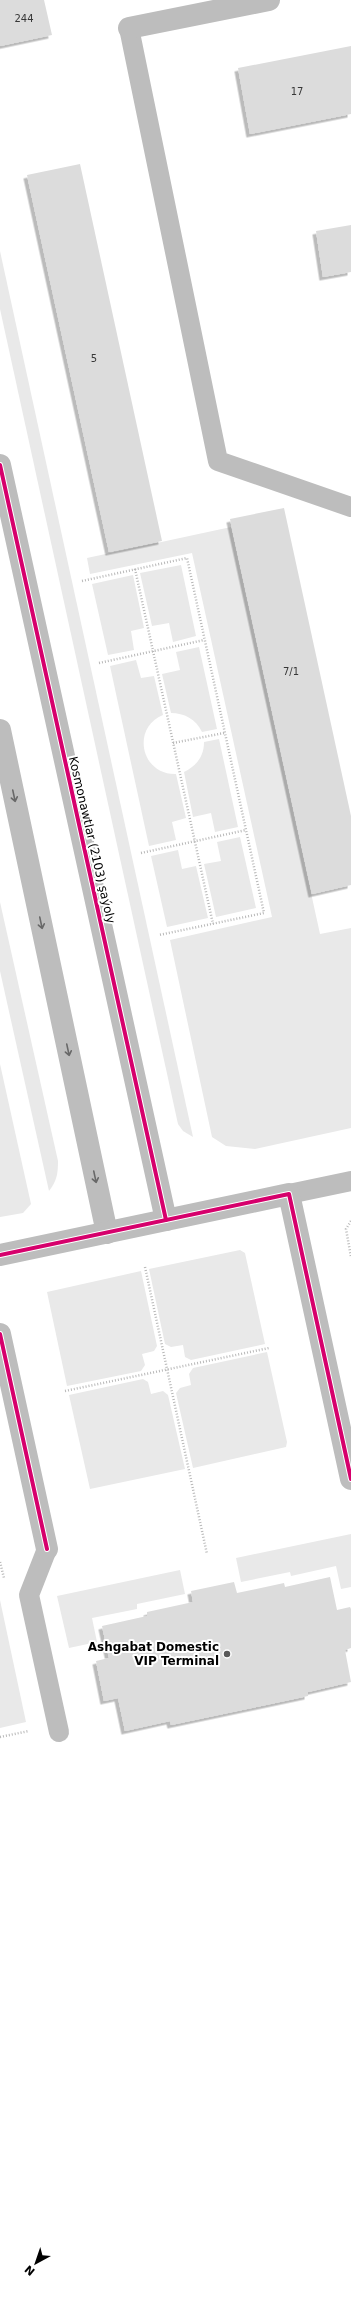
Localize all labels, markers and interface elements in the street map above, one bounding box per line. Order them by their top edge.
house number: 244 [14,13,34,24]
house number: 17 [291,86,303,97]
house number: 5 [91,353,97,364]
house number: 7/1 [283,666,299,677]
street label: Kosmonawtlar (2103) şaýoly [66,755,118,925]
one-way arrow [11,789,19,802]
one-way arrow [38,916,46,929]
one-way arrow [65,1043,73,1056]
one-way arrow [92,1170,100,1183]
place label: Ashgabat Domestic VIP Terminal [88,1640,219,1668]
marker: Ashgabat Domestic VIP Terminal [222,1649,232,1659]
north arrow [16,2243,56,2283]
text: N [22,2262,38,2278]

